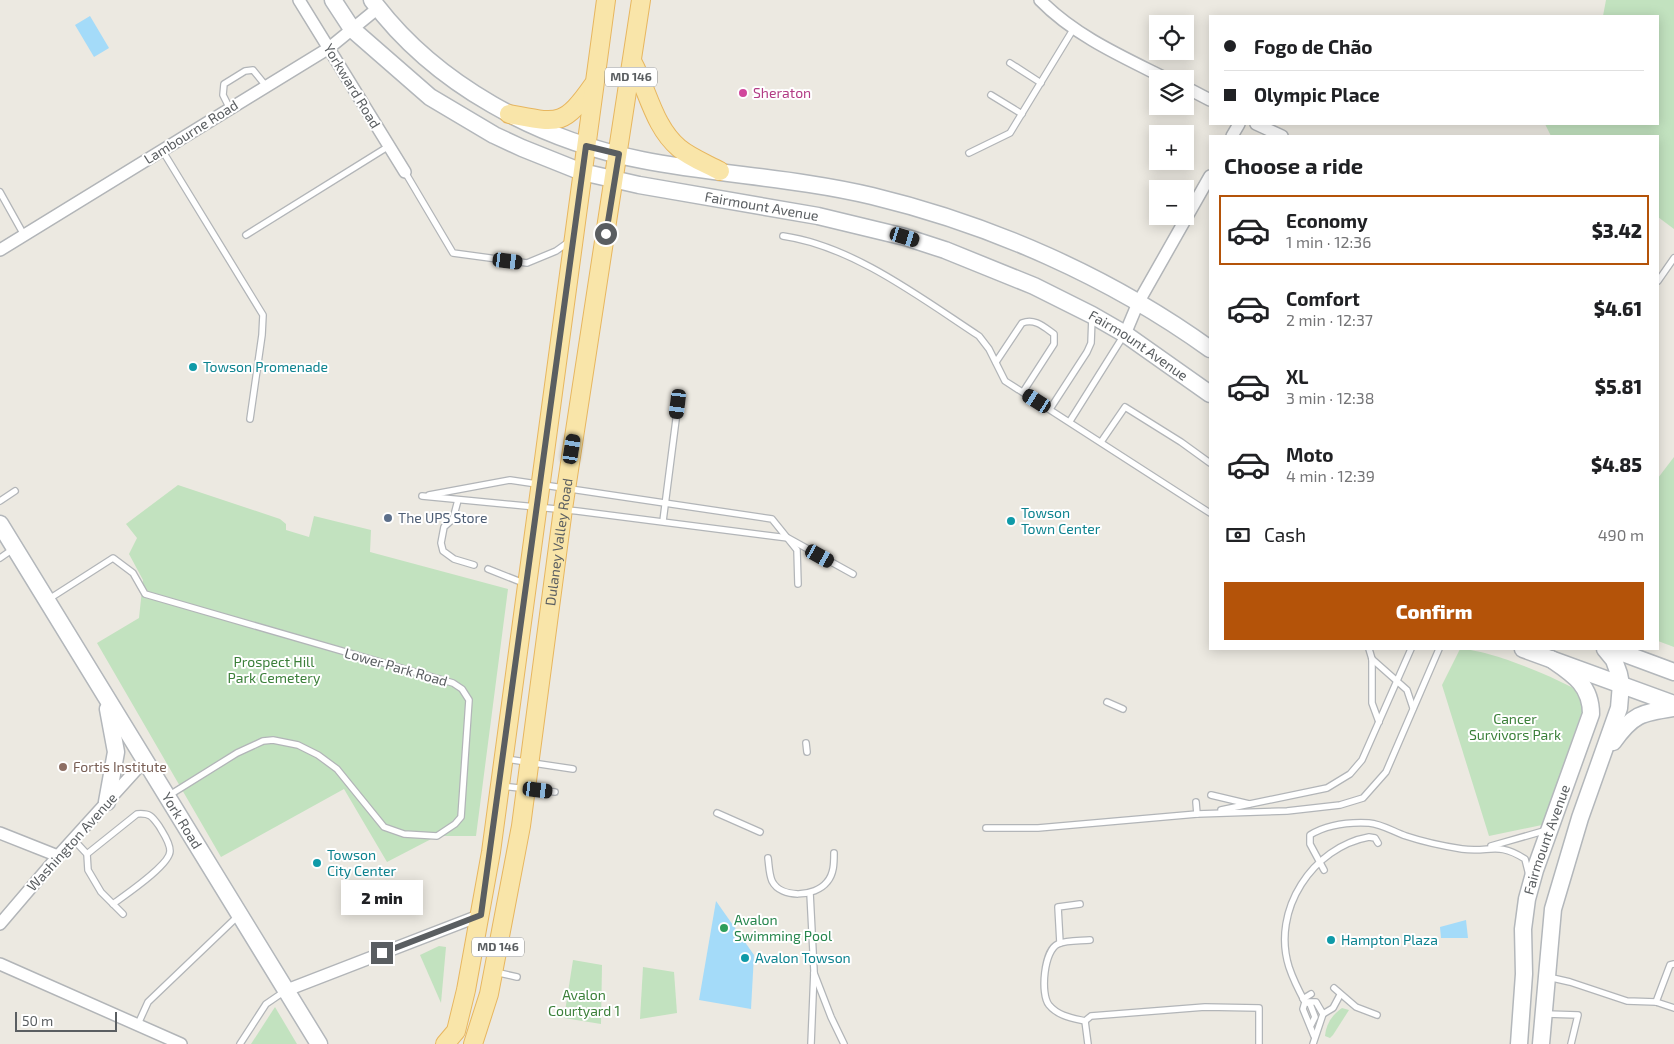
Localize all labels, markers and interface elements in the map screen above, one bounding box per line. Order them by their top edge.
map controls [1149,15,1194,225]
button: locate [1149,15,1194,60]
text: Fogo de Chão [1254,35,1373,58]
street label: Yorkward Road [320,40,384,131]
road number: MD 146 [605,68,657,86]
button: layers [1149,70,1194,115]
text: Olympic Place [1254,83,1380,106]
place label: Sheraton [753,84,811,101]
marker: Sheraton [737,87,749,99]
street label: Lambourne Road [141,96,241,167]
button: + [1149,125,1194,170]
text: Choose a ride [1224,152,1363,178]
button: − [1149,180,1194,225]
street label: Fairmount Avenue [703,188,820,224]
icon: car [1226,208,1271,253]
text: Economy [1286,209,1368,232]
text: $3.42 [1592,219,1642,242]
route start [595,223,617,245]
car [888,225,921,249]
text: 1 min · 12:36 [1286,232,1371,251]
car [492,252,523,270]
icon: car [1226,286,1271,331]
text: Comfort [1286,287,1360,310]
text: $4.61 [1594,297,1642,320]
street label: Fairmount Avenue [1086,306,1192,384]
text: 2 min · 12:37 [1286,310,1373,329]
place label: Towson Promenade [203,358,328,375]
marker: Towson Promenade [187,361,199,373]
icon: car [1226,364,1271,409]
text: XL [1286,365,1308,388]
text: $5.81 [1595,375,1642,398]
car [1020,387,1053,415]
car [668,388,687,420]
text: 3 min · 12:38 [1286,388,1374,407]
car [562,433,581,465]
icon: car [1226,442,1271,487]
text: Moto [1286,443,1334,466]
text: $4.85 [1591,453,1642,476]
text: 4 min · 12:39 [1286,466,1375,485]
street label: Dulaney Valley Road [541,477,576,607]
place label: Towson Town Center [1021,504,1101,537]
place label: The UPS Store [398,509,487,526]
marker: The UPS Store [382,512,394,524]
marker: Towson Town Center [1005,515,1017,527]
icon: cash [1224,521,1252,549]
text: Cash [1264,523,1306,546]
text: 490 m [1598,525,1644,544]
car [803,542,836,570]
button: Confirm [1224,582,1644,640]
street label: Lower Park Road [343,644,450,689]
park label: Prospect Hill Park Cemetery [228,653,321,686]
park label: Cancer Survivors Park [1469,710,1561,743]
place label: Fortis Institute [73,758,167,775]
marker: Fortis Institute [57,761,69,773]
car [522,781,553,799]
street label: Fairmount Avenue [1520,782,1573,896]
street label: Washington Avenue [23,789,120,894]
street label: York Road [159,789,206,852]
place label: Towson City Center [327,846,396,879]
marker: Towson City Center [311,857,323,869]
callout: 2 min [341,880,423,916]
text: 2 min [361,888,403,907]
place label: Avalon Swimming Pool [734,911,833,944]
marker: Avalon Swimming Pool [718,922,730,934]
place label: Hampton Plaza [1341,931,1438,948]
marker: Hampton Plaza [1325,934,1337,946]
road number: MD 146 [472,938,524,956]
route end [371,942,393,964]
place label: Avalon Towson [755,949,851,966]
marker: Avalon Towson [739,952,751,964]
park label: Avalon Courtyard 1 [548,986,620,1019]
scale bar [15,1009,118,1032]
text: 50 m [22,1012,53,1029]

